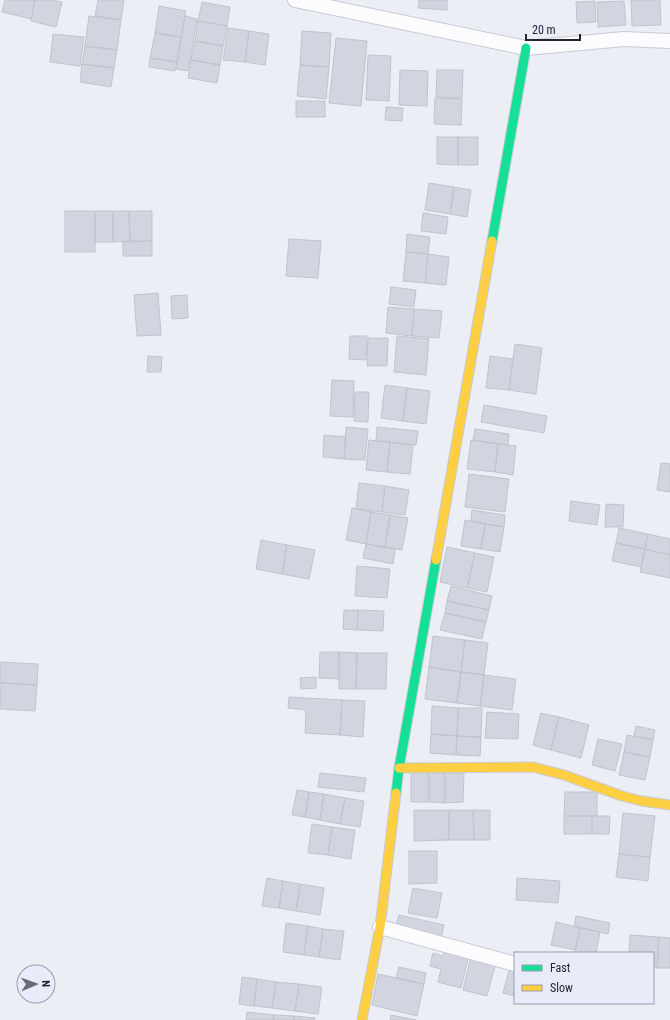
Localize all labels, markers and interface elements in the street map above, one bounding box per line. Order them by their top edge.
scale bar [526,16,580,42]
text: 20 m [532,23,556,37]
legend [514,952,654,1004]
text: Fast [550,961,571,975]
north arrow [16,964,56,1004]
text: N [39,980,52,988]
text: Slow [550,981,573,995]

